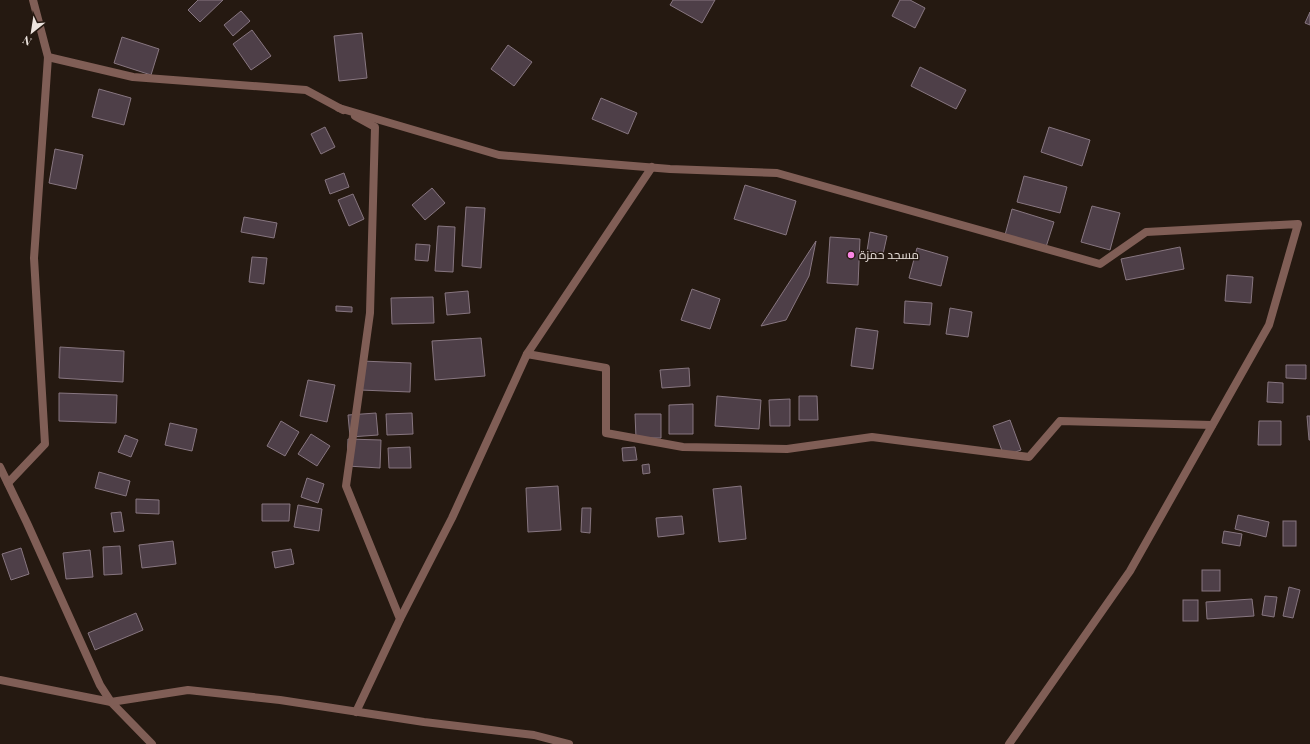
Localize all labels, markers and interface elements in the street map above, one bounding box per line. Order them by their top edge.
north arrow [12,12,52,52]
text: N [20,33,34,50]
place label: مسجد حمزة [859,246,919,262]
marker: مسجد حمزة [846,250,856,260]

